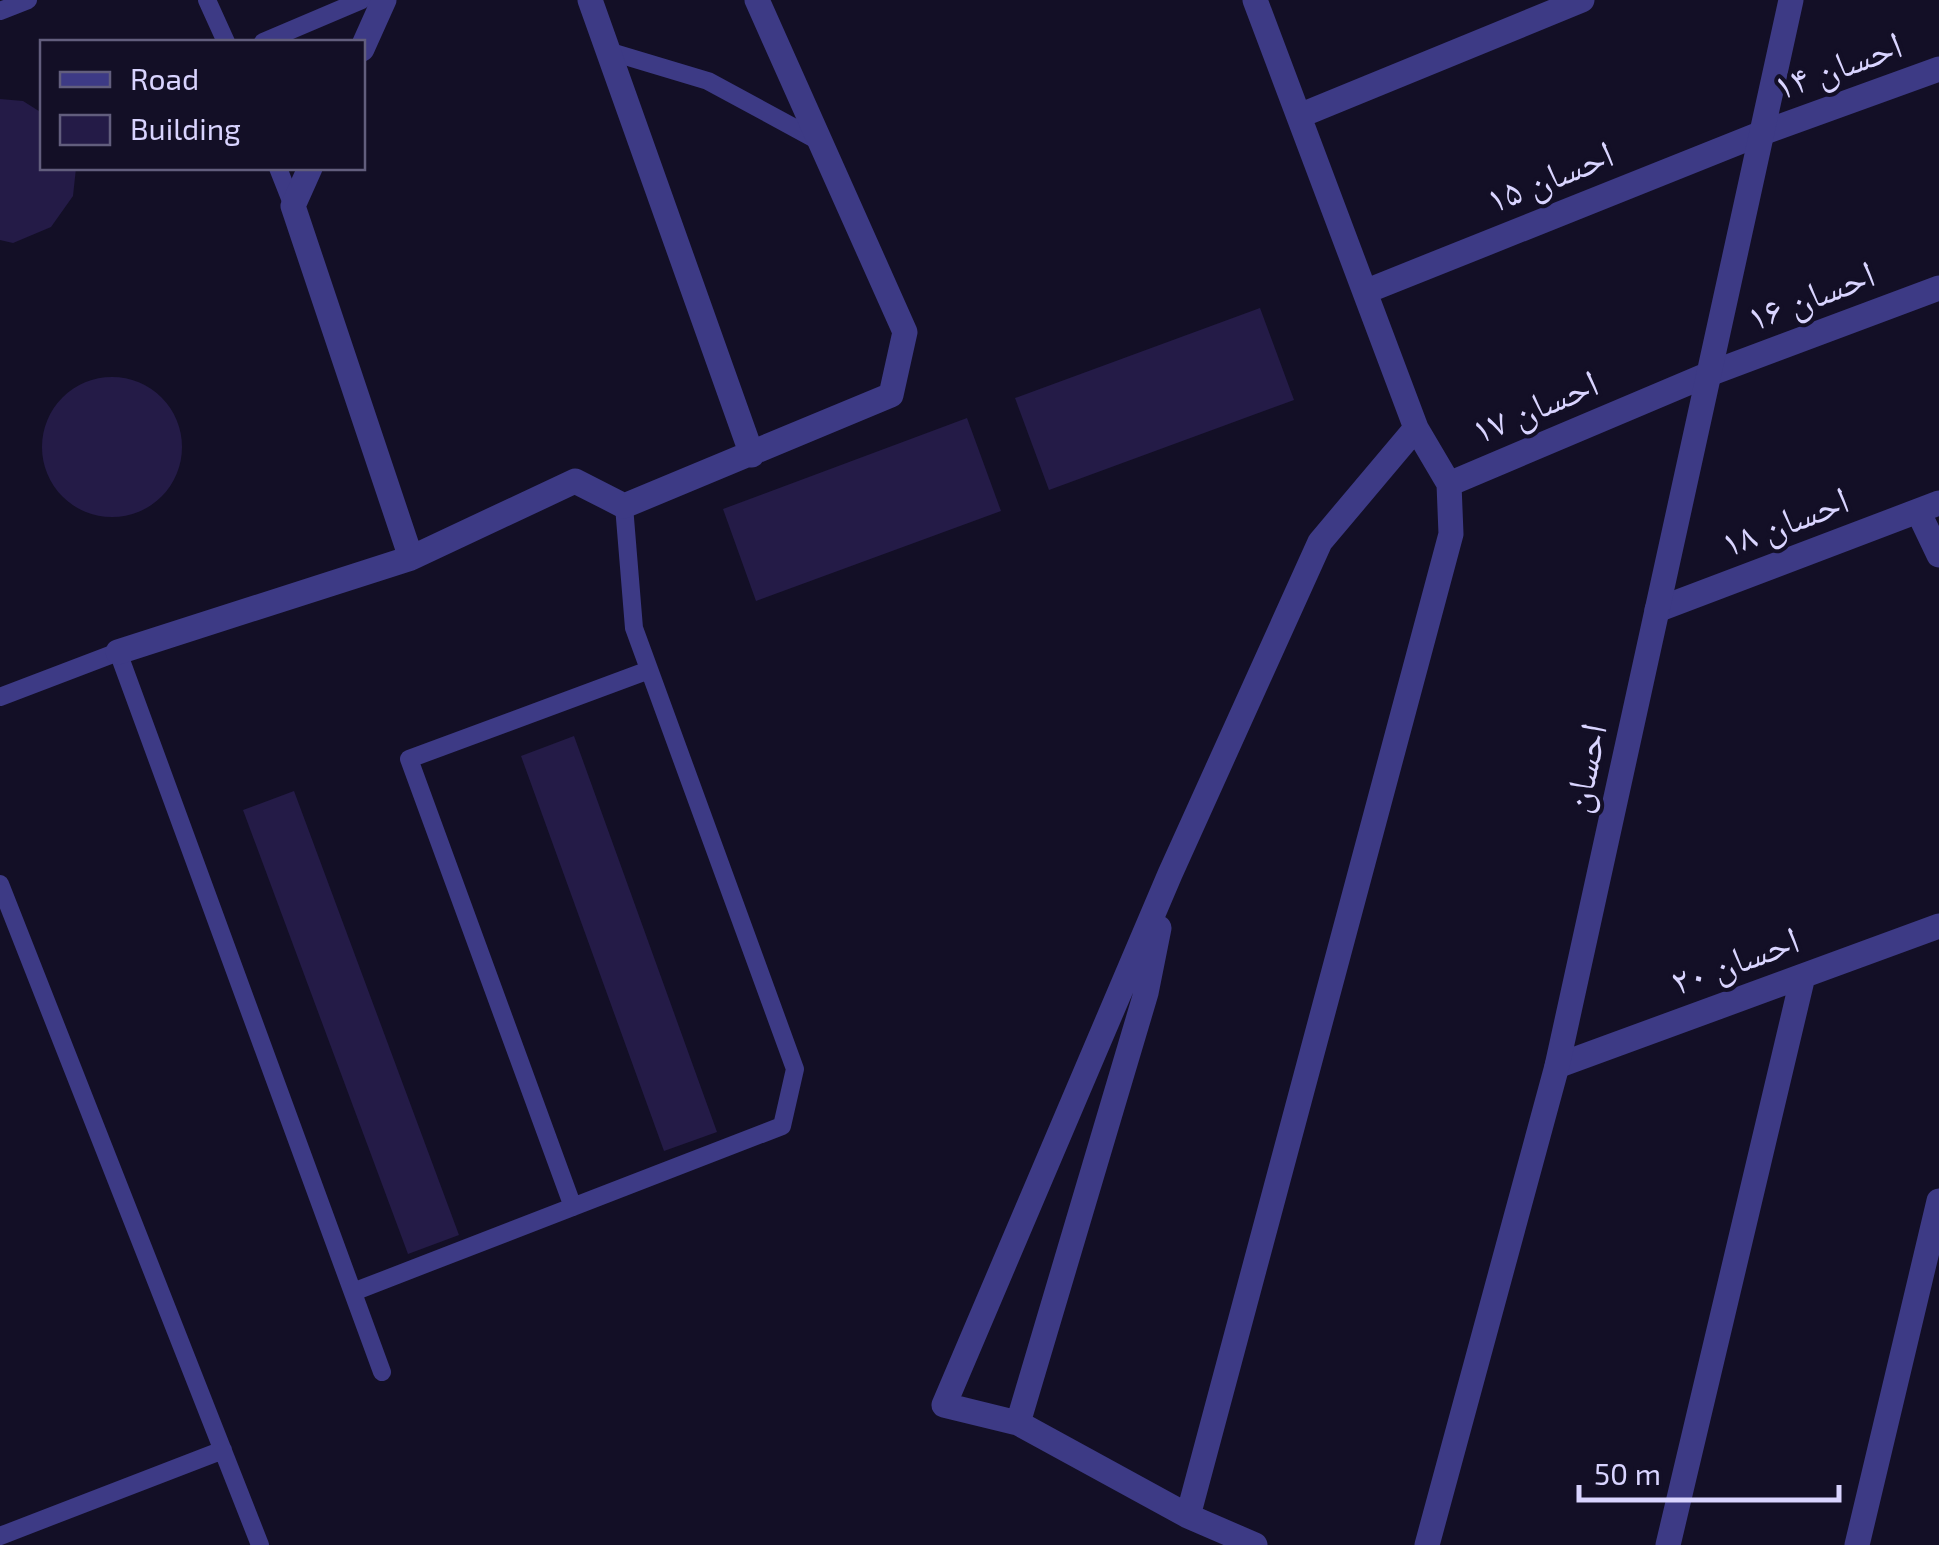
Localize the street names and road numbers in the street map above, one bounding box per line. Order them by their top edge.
street label: احسان ۱۴ [1767,20,1908,110]
street label: احسان ۱۵ [1479,129,1620,223]
street label: احسان ۱۶ [1740,249,1881,341]
street label: احسان ۱۷ [1464,358,1605,454]
street label: احسان ۱۸ [1714,475,1855,567]
street label: احسان [1551,719,1617,817]
street label: احسان ۲۰ [1664,915,1805,1005]

